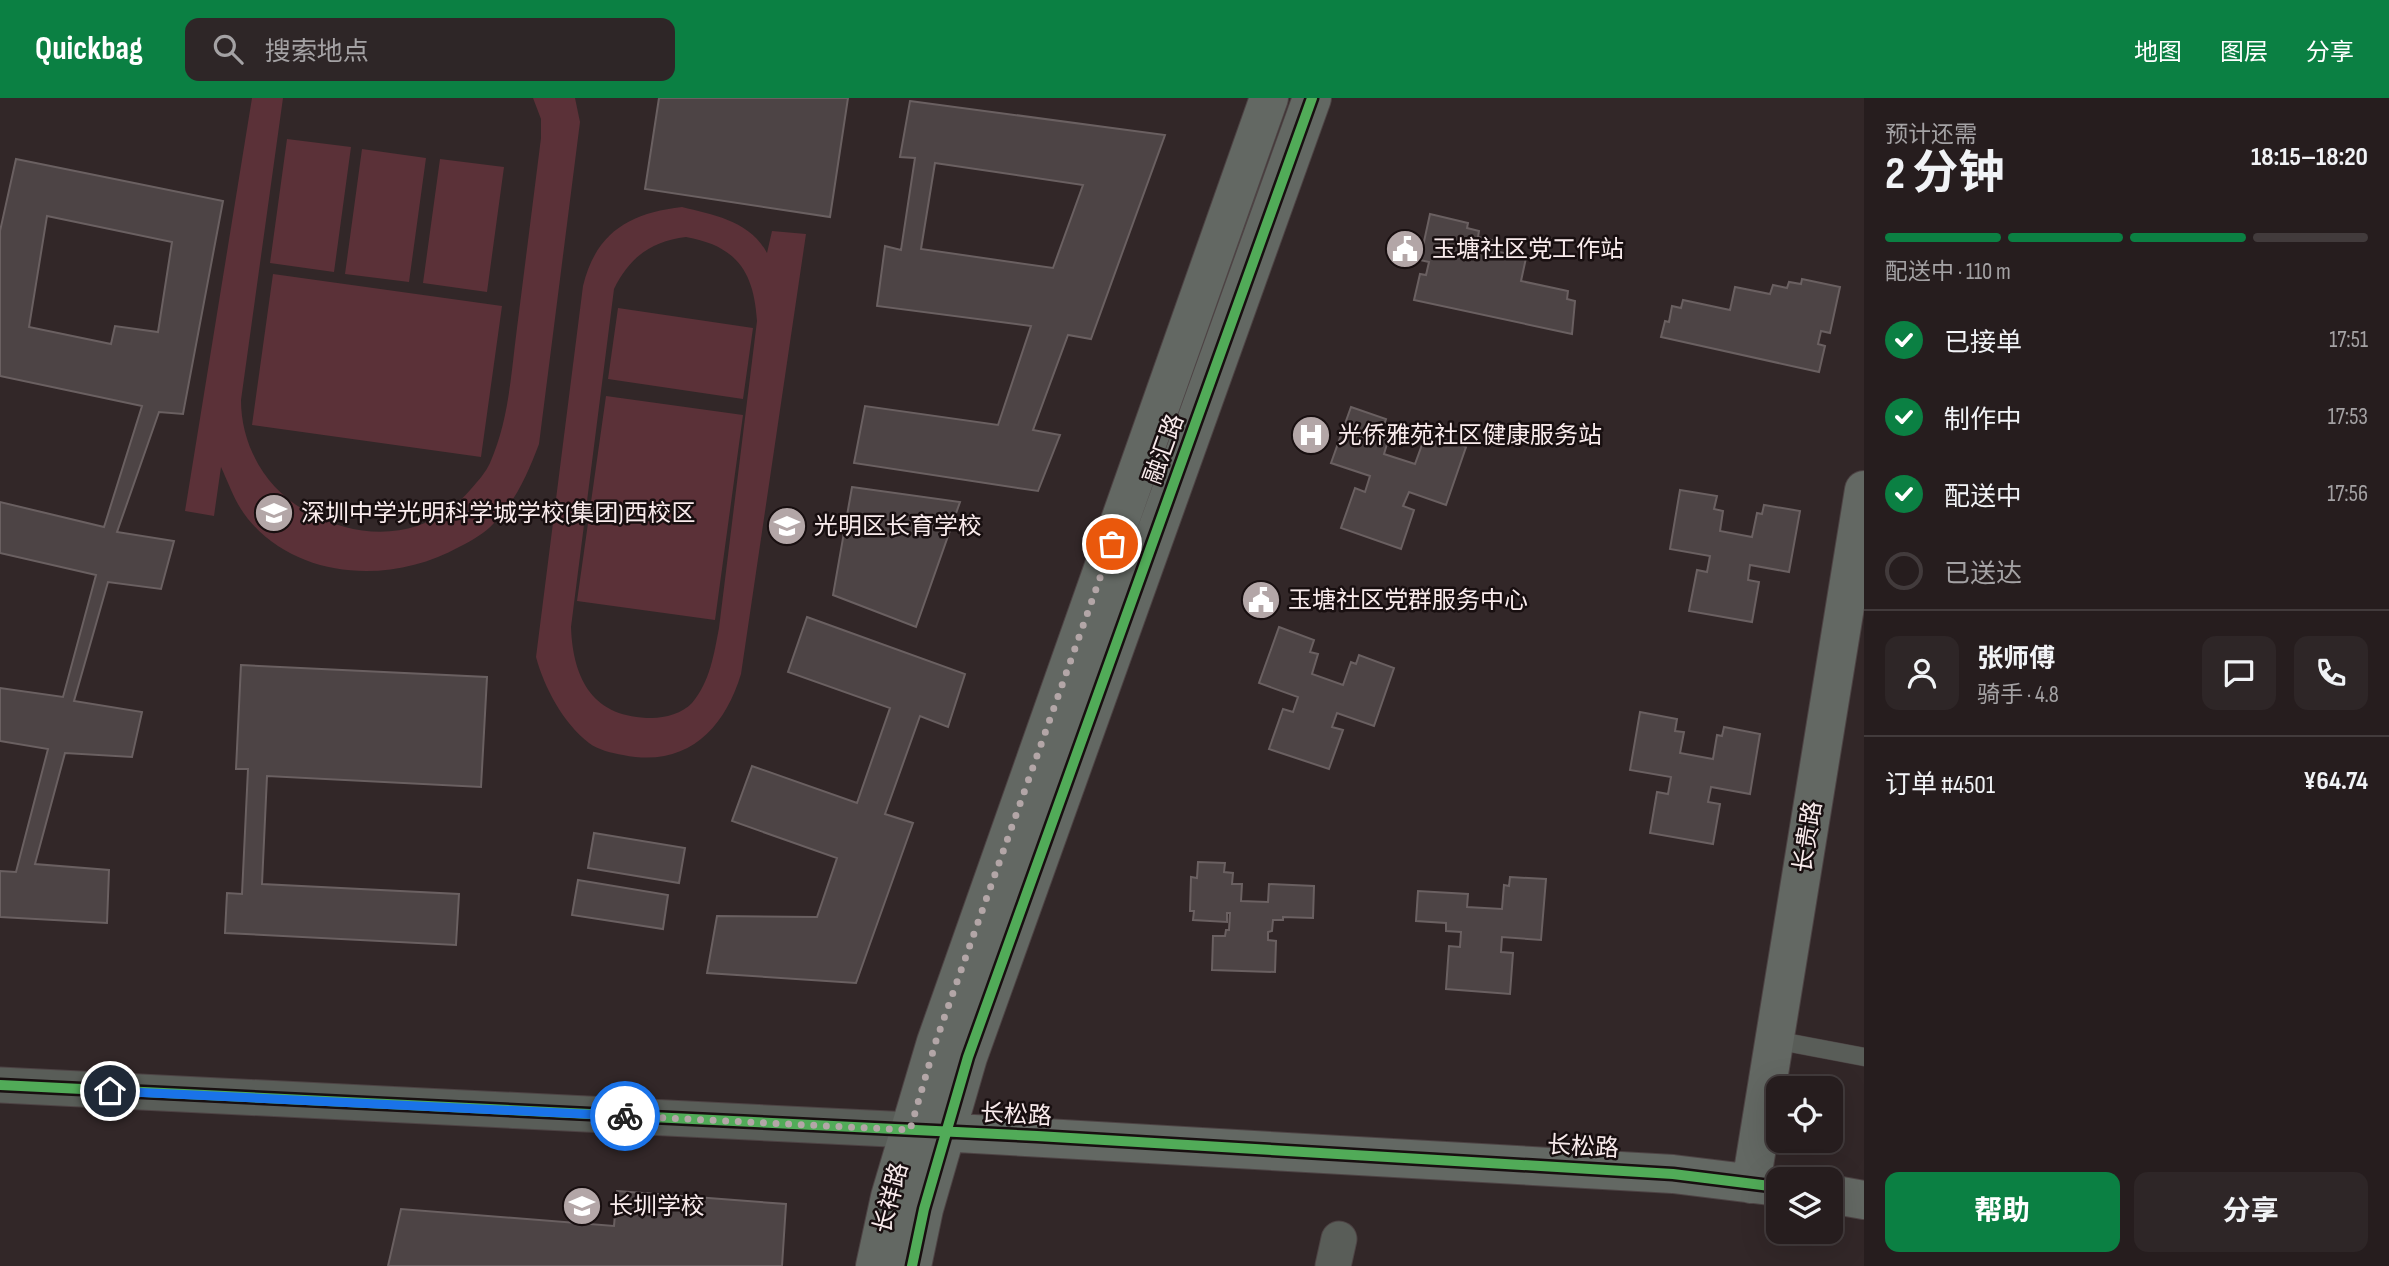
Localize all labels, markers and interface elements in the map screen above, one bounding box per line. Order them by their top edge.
search box [185,18,675,81]
text: Quickbag [35,29,143,69]
icon: search [209,30,247,68]
text: 搜索地点 [265,37,369,68]
text: 地图 [2134,38,2182,67]
text: 图层 [2220,38,2268,67]
text: 分享 [2306,38,2354,67]
text: 预计还需 [1885,121,1977,149]
text: 18:15–18:20 [2251,142,2368,173]
text: 2 分钟 [1885,147,2004,202]
public building icon: 玉塘社区党工作站 [1384,228,1426,270]
place label: 玉塘社区党工作站 [1432,235,1624,264]
text: 配送中 · 110 m [1885,258,2011,286]
icon: check [1885,321,1923,359]
text: 17:51 [2329,326,2368,354]
text: 已接单 [1944,328,2022,359]
icon: check [1885,398,1923,436]
text: 17:53 [2328,403,2368,431]
text: 制作中 [1944,405,2022,436]
street label: 融汇路 [1138,410,1190,488]
hospital icon: 光侨雅苑社区健康服务站 [1290,414,1332,456]
place label: 光侨雅苑社区健康服务站 [1338,421,1602,450]
icon: check [1885,475,1923,513]
text: 17:56 [2327,480,2368,508]
text: 配送中 [1944,482,2022,513]
school or university icon: 深圳中学光明科学城学校(集团)西校区 [253,492,295,534]
place label: 深圳中学光明科学城学校(集团)西校区 [301,499,695,528]
school or university icon: 光明区长育学校 [766,505,808,547]
place label: 光明区长育学校 [814,512,982,541]
pin [1082,514,1142,574]
icon: bag [1093,525,1131,563]
text: 已送达 [1944,559,2022,590]
public building icon: 玉塘社区党群服务中心 [1240,579,1282,621]
place label: 玉塘社区党群服务中心 [1288,586,1528,615]
button: person [1885,636,1959,710]
button: chat [2202,636,2276,710]
button: phone [2294,636,2368,710]
text: 张师傅 [1977,644,2055,675]
text: 骑手 · 4.8 [1977,681,2059,709]
text: ¥64.74 [2303,766,2368,797]
text: 订单 #4501 [1885,770,1995,801]
street label: 长贵路 [1788,799,1828,875]
pin [80,1061,140,1121]
icon: home [91,1072,129,1110]
map controls [1766,1076,1843,1244]
button: locate [1766,1076,1843,1153]
courier [590,1081,660,1151]
icon: bike [606,1097,644,1135]
street label: 长松路 [979,1099,1053,1131]
street label: 长松路 [1546,1131,1620,1163]
street label: 长祥路 [868,1159,914,1237]
button: layers [1766,1167,1843,1244]
button: 帮助 [1885,1172,2120,1252]
button: 分享 [2134,1172,2368,1252]
school or university icon: 长圳学校 [561,1185,603,1227]
place label: 长圳学校 [609,1192,705,1221]

